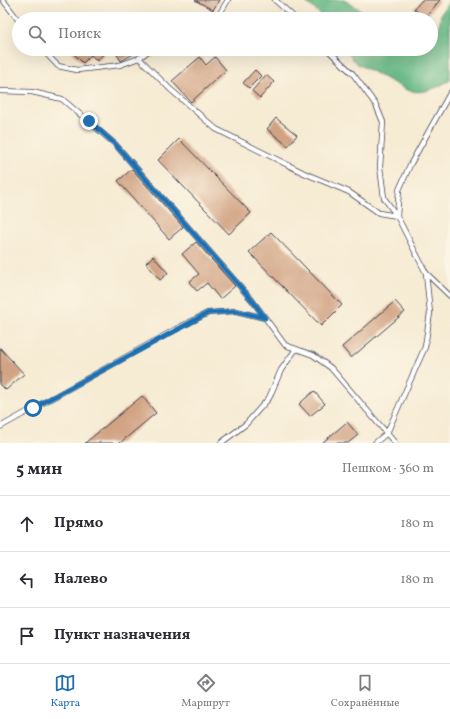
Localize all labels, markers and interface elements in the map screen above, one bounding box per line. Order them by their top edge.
search box [12,12,438,56]
icon: search [26,23,48,45]
text: Поиск [58,24,101,45]
route end [80,112,98,130]
route start [24,399,42,417]
text: 5 мин [16,458,62,481]
text: Пешком · 360 m [342,460,434,478]
icon: ahead [16,513,38,535]
text: Прямо [54,513,103,534]
text: 180 m [400,515,434,533]
icon: left [16,569,38,591]
text: Налево [54,569,108,590]
text: 180 m [400,571,434,589]
icon: arrive [16,625,38,647]
text: Пункт назначения [54,625,190,646]
tab: Карта [50,672,80,711]
tab: Маршрут [181,672,230,711]
tab: Сохранённые [331,672,399,711]

